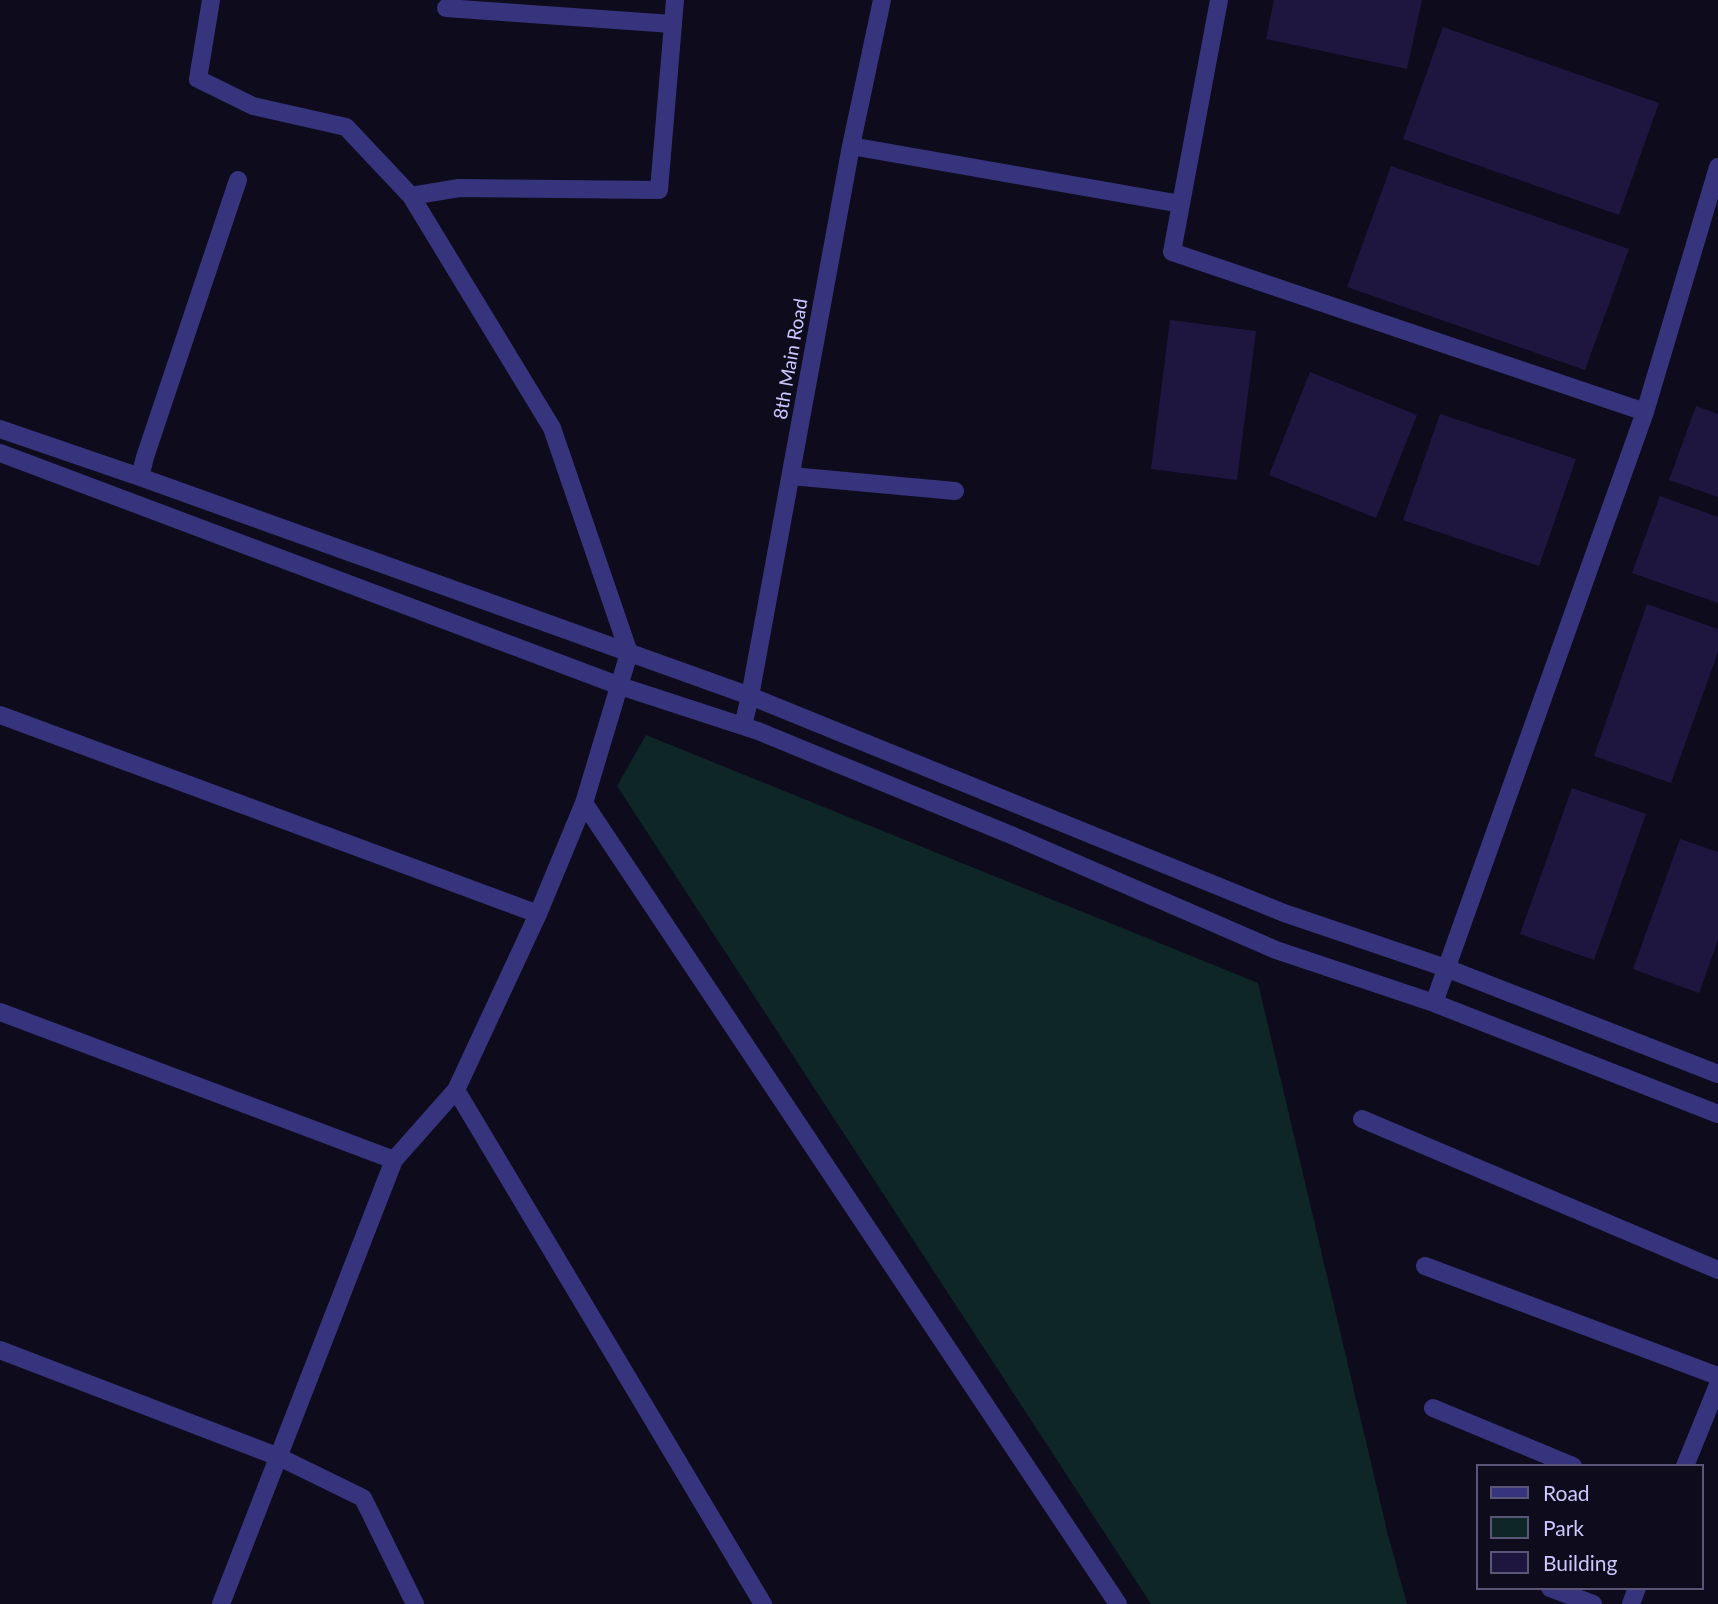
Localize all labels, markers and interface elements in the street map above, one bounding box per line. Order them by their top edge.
street label: 8th Main Road [769,297,813,421]
legend [1476,1464,1704,1590]
text: Road [1543,1480,1590,1505]
text: Park [1543,1515,1584,1540]
text: Building [1543,1550,1618,1575]

